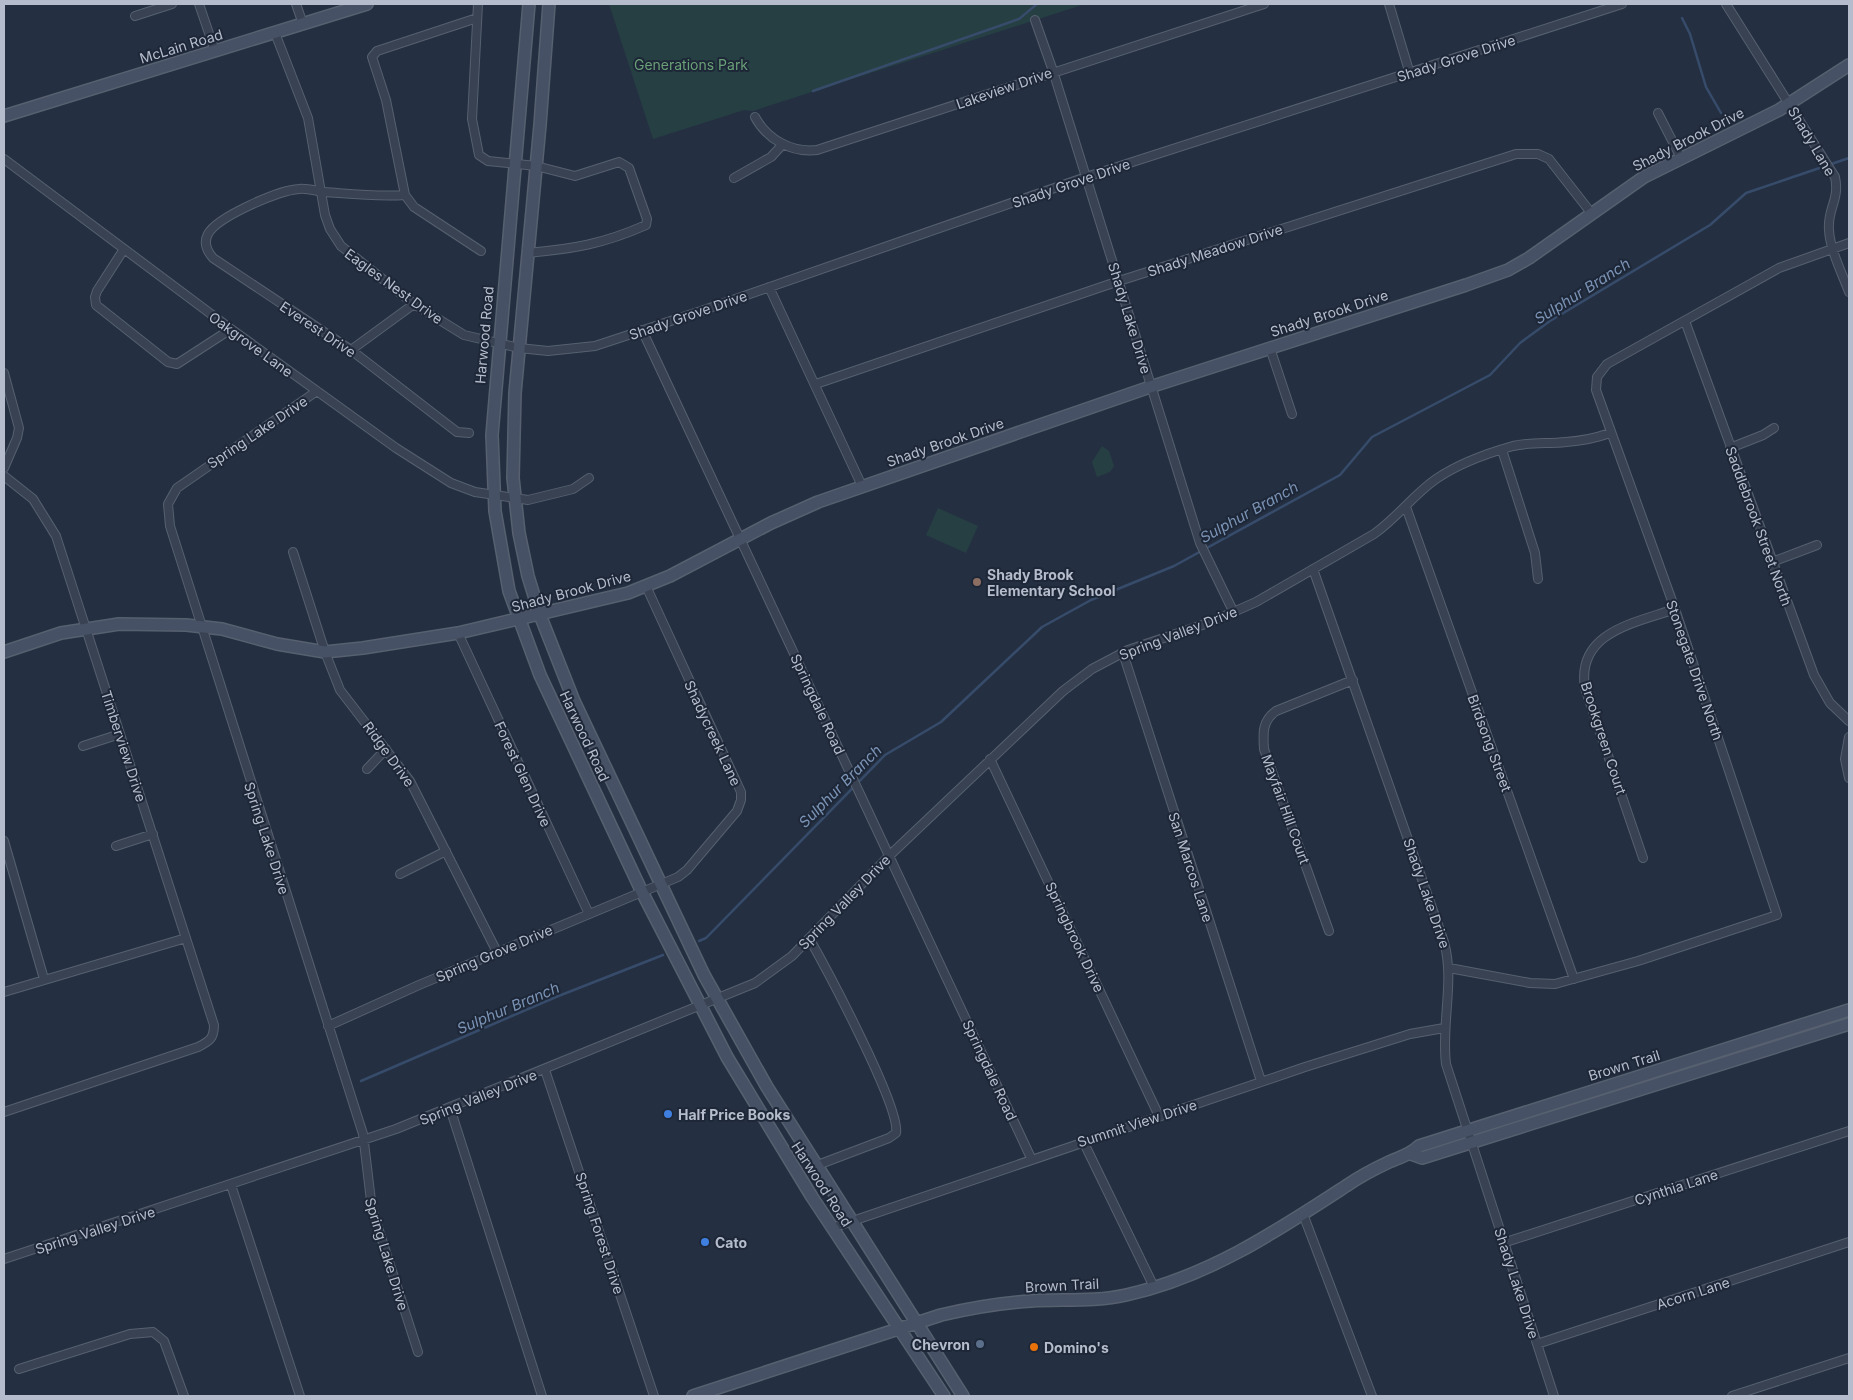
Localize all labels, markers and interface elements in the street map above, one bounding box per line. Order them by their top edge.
street label: McLain Road [137,25,225,67]
street label: Shady Grove Drive [1395,31,1517,85]
park label: Generations Park [634,56,748,73]
street label: Lakeview Drive [954,64,1054,112]
street label: Shady Lane [1785,103,1839,179]
street label: Shady Brook Drive [1629,104,1747,174]
street label: Shady Grove Drive [1010,155,1132,211]
street label: Shady Meadow Drive [1145,220,1285,280]
street label: Eagles Nest Drive [342,245,446,327]
water label: Sulphur Branch [1530,254,1634,328]
street label: Shady Lake Drive [1105,260,1155,376]
street label: Harwood Road [471,285,497,385]
street label: Shady Brook Drive [1268,286,1390,340]
street label: Shady Grove Drive [627,287,749,343]
street label: Everest Drive [277,297,359,361]
street label: Oakgrove Lane [206,308,296,380]
street label: Spring Lake Drive [204,392,310,472]
street label: Shady Brook Drive [884,414,1006,470]
street label: Saddlebrook Street North [1722,444,1796,608]
water label: Sulphur Branch [1196,477,1302,547]
place label: Shady Brook Elementary School [987,566,1116,599]
street label: Shady Brook Drive [509,567,633,615]
marker: Shady Brook Elementary School [971,576,983,588]
street label: Stonegate Drive North [1663,598,1727,742]
street label: Spring Valley Drive [1116,603,1240,663]
street label: Springdale Road [787,651,849,757]
street label: Shadycreek Lane [681,677,745,789]
street label: Brookgreen Court [1578,680,1630,797]
street label: Timberview Drive [98,688,150,804]
street label: Harwood Road [557,688,613,784]
street label: Birdsong Street [1465,692,1516,794]
street label: Ridge Drive [360,718,418,790]
street label: Forest Glen Drive [491,719,555,829]
water label: Sulphur Branch [795,740,886,831]
street label: Mayfair Hill Court [1258,752,1314,866]
street label: Spring Lake Drive [241,780,293,896]
street label: San Marcos Lane [1165,810,1217,924]
street label: Shady Lake Drive [1400,836,1454,950]
street label: Spring Valley Drive [794,851,894,953]
street label: Springbrook Drive [1042,879,1108,995]
street label: Spring Grove Drive [433,921,555,985]
water label: Sulphur Branch [454,978,562,1038]
street label: Springdale Road [959,1017,1021,1123]
street label: Brown Trail [1586,1046,1662,1084]
street label: Spring Valley Drive [417,1066,539,1128]
street label: Summit View Drive [1075,1096,1199,1150]
place label: Half Price Books [678,1106,790,1123]
marker: Half Price Books [662,1108,674,1120]
street label: Harwood Road [788,1138,856,1230]
street label: Cynthia Lane [1632,1166,1720,1208]
street label: Spring Forest Drive [572,1170,628,1296]
street label: Spring Lake Drive [362,1195,412,1313]
street label: Spring Valley Drive [33,1203,157,1257]
street label: Shady Lake Drive [1491,1225,1543,1341]
place label: Cato [715,1234,747,1251]
marker: Cato [699,1236,711,1248]
street label: Acorn Lane [1654,1273,1732,1313]
street label: Brown Trail [1025,1275,1099,1295]
place label: Chevron [912,1336,970,1353]
marker: Chevron [974,1338,986,1350]
place label: Domino's [1044,1339,1109,1356]
marker: Domino's [1028,1341,1040,1353]

